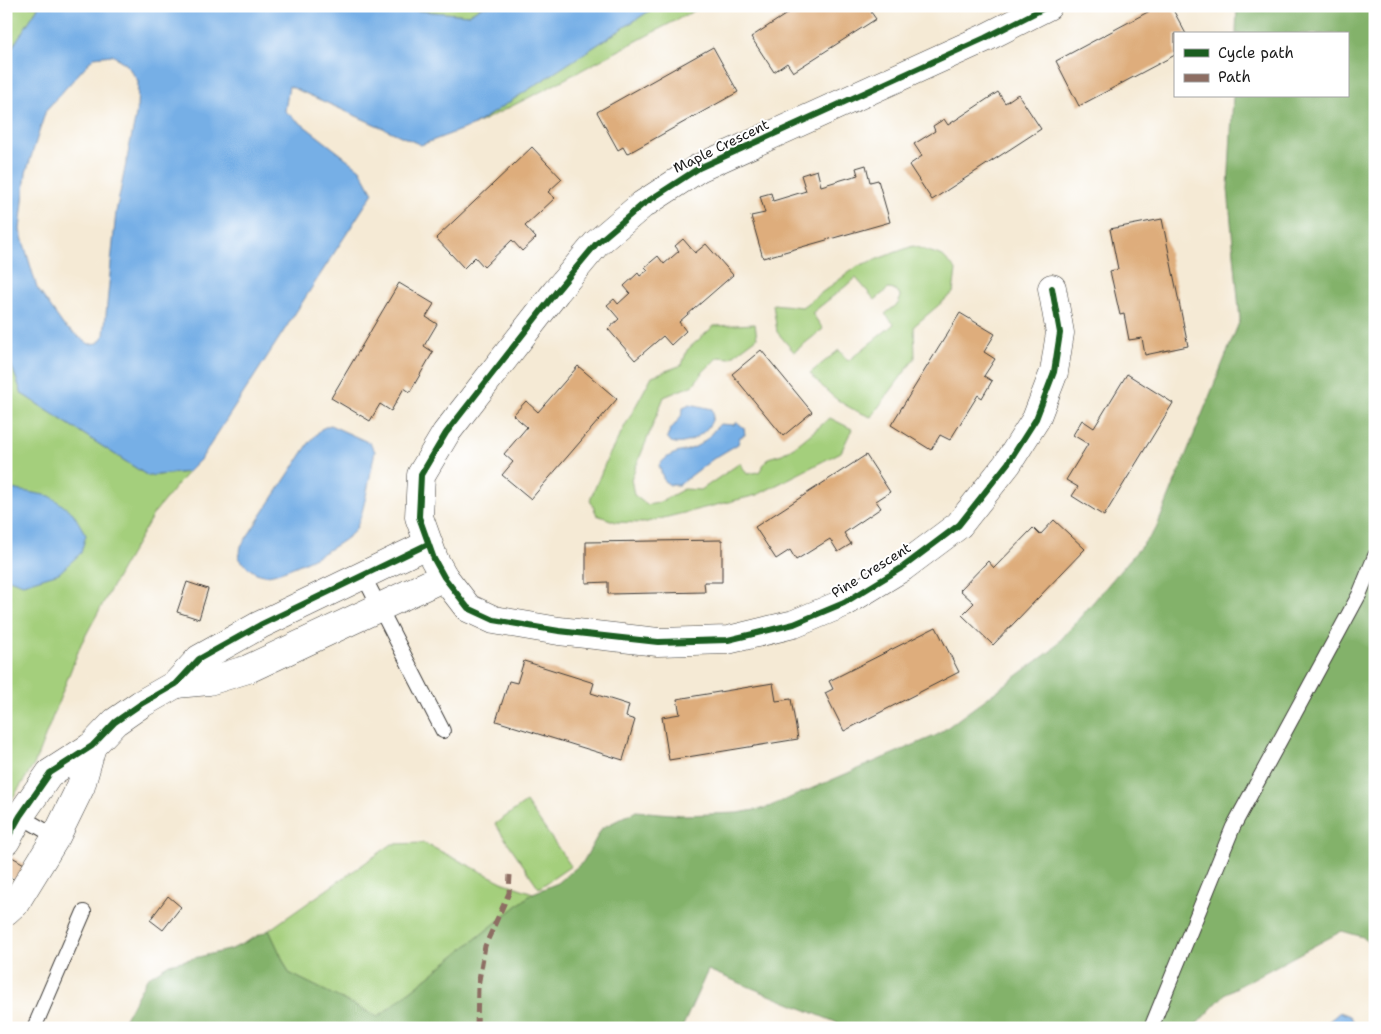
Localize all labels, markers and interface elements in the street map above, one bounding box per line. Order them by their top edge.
legend [1174,32,1348,98]
text: Cycle path [1218,43,1294,63]
text: Path [1218,67,1251,87]
street label: Maple Crescent [670,115,772,177]
street label: Pine Crescent [828,538,914,602]

